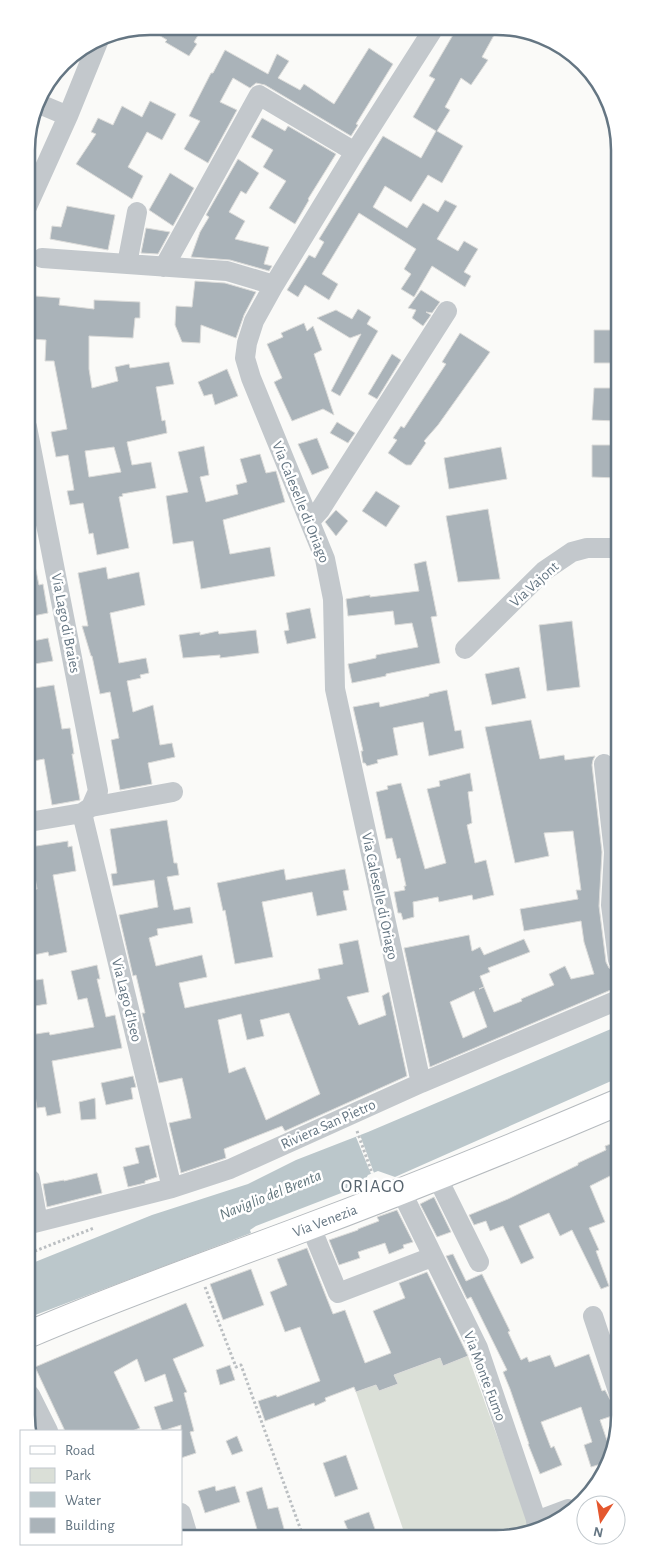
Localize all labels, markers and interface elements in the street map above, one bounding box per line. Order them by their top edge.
street label: Via Caleselle di Oriago [269,439,332,565]
street label: Via Vajont [507,559,562,610]
street label: Via Lago di Braies [48,572,83,674]
street label: Via Caleselle di Oriago [359,831,400,961]
street label: Via Lago d'Iseo [109,957,144,1043]
street label: Riviera San Pietro [279,1097,378,1152]
water label: Naviglio del Brenta [217,1167,324,1223]
district label: ORIAGO [341,1178,405,1196]
street label: Via Venezia [291,1202,359,1240]
street label: Via Monte Fumo [461,1329,508,1423]
legend [20,1430,182,1545]
text: Road [65,1443,95,1458]
text: Park [65,1468,91,1483]
text: Water [65,1493,101,1508]
north arrow [576,1495,626,1545]
text: Building [65,1518,115,1533]
text: N [592,1524,605,1540]

